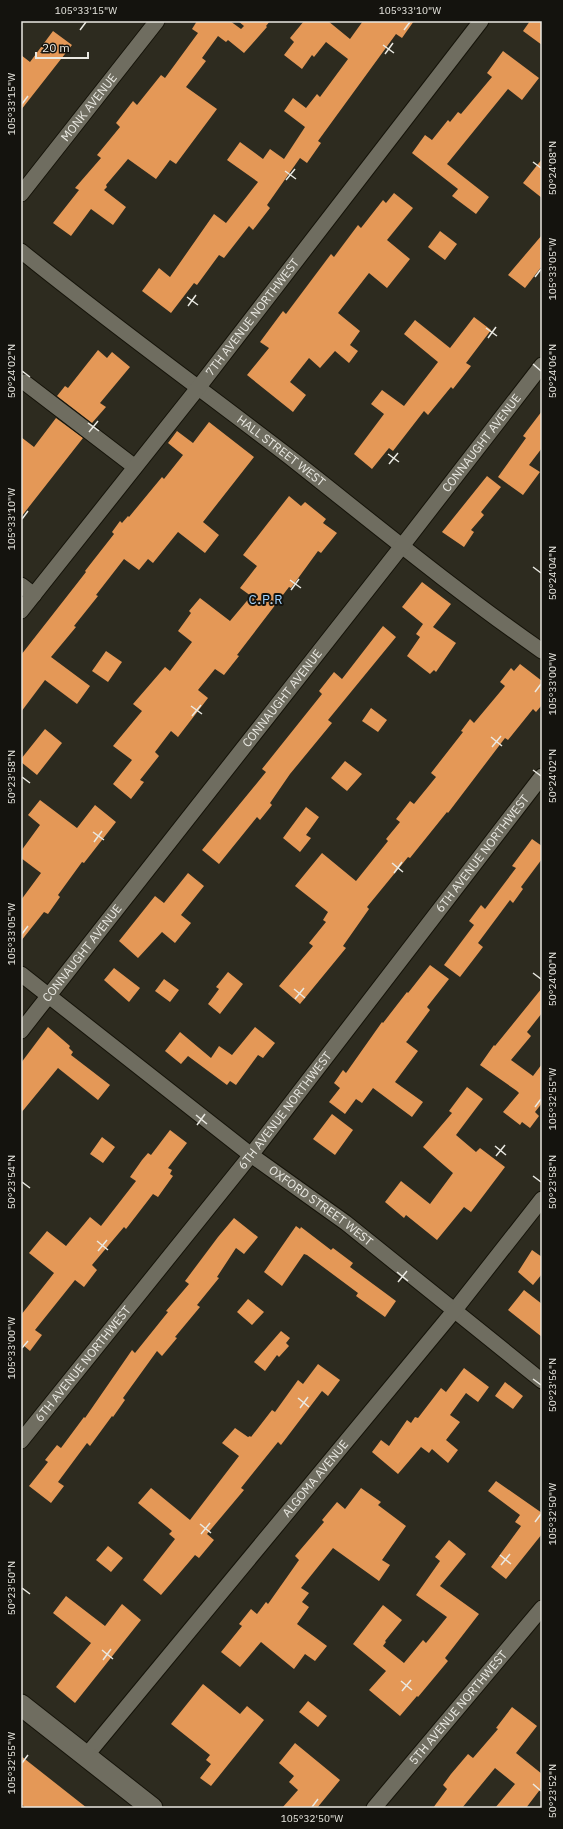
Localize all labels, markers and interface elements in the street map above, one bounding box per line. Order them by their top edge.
text: 105°33'15"W [55,4,117,17]
text: 105°33'10"W [379,4,441,17]
scale bar [36,34,88,60]
text: 20 m [42,40,70,55]
street label: MONK AVENUE [57,70,120,144]
text: 105°33'15"W [5,73,18,135]
text: 50°24'08"N [546,141,559,195]
text: 105°33'05"W [546,238,559,300]
street label: 7TH AVENUE NORTHWEST [202,255,302,379]
text: 50°24'02"N [5,344,18,398]
text: 50°24'06"N [546,344,559,398]
street label: CONNAUGHT AVENUE [439,391,524,495]
street label: HALL STREET WEST [234,412,329,489]
text: 105°33'10"W [5,488,18,550]
text: 50°24'04"N [546,546,559,600]
district label: C.P.R [248,591,284,608]
street label: CONNAUGHT AVENUE [239,646,325,750]
text: 105°33'00"W [546,653,559,715]
text: 50°24'02"N [546,749,559,803]
text: 50°23'58"N [5,750,18,804]
street label: 6TH AVENUE NORTHWEST [432,791,532,915]
street label: CONNAUGHT AVENUE [39,901,125,1005]
text: 105°33'05"W [5,903,18,965]
text: 50°24'00"N [546,952,559,1006]
street label: 6TH AVENUE NORTHWEST [235,1048,335,1172]
text: 105°32'55"W [546,1068,559,1130]
text: 50°23'54"N [5,1155,18,1209]
text: 50°23'58"N [546,1155,559,1209]
street label: OXFORD STREET WEST [266,1162,376,1249]
street label: 6TH AVENUE NORTHWEST [32,1302,134,1425]
text: 105°33'00"W [5,1317,18,1379]
text: 50°23'56"N [546,1358,559,1412]
street label: ALGOMA AVENUE [279,1437,351,1520]
text: 105°32'50"W [546,1483,559,1545]
text: 50°23'50"N [5,1561,18,1615]
street label: 5TH AVENUE NORTHWEST [406,1647,510,1768]
text: 105°32'55"W [5,1732,18,1794]
text: 50°23'52"N [546,1764,559,1818]
text: 105°32'50"W [281,1812,343,1825]

